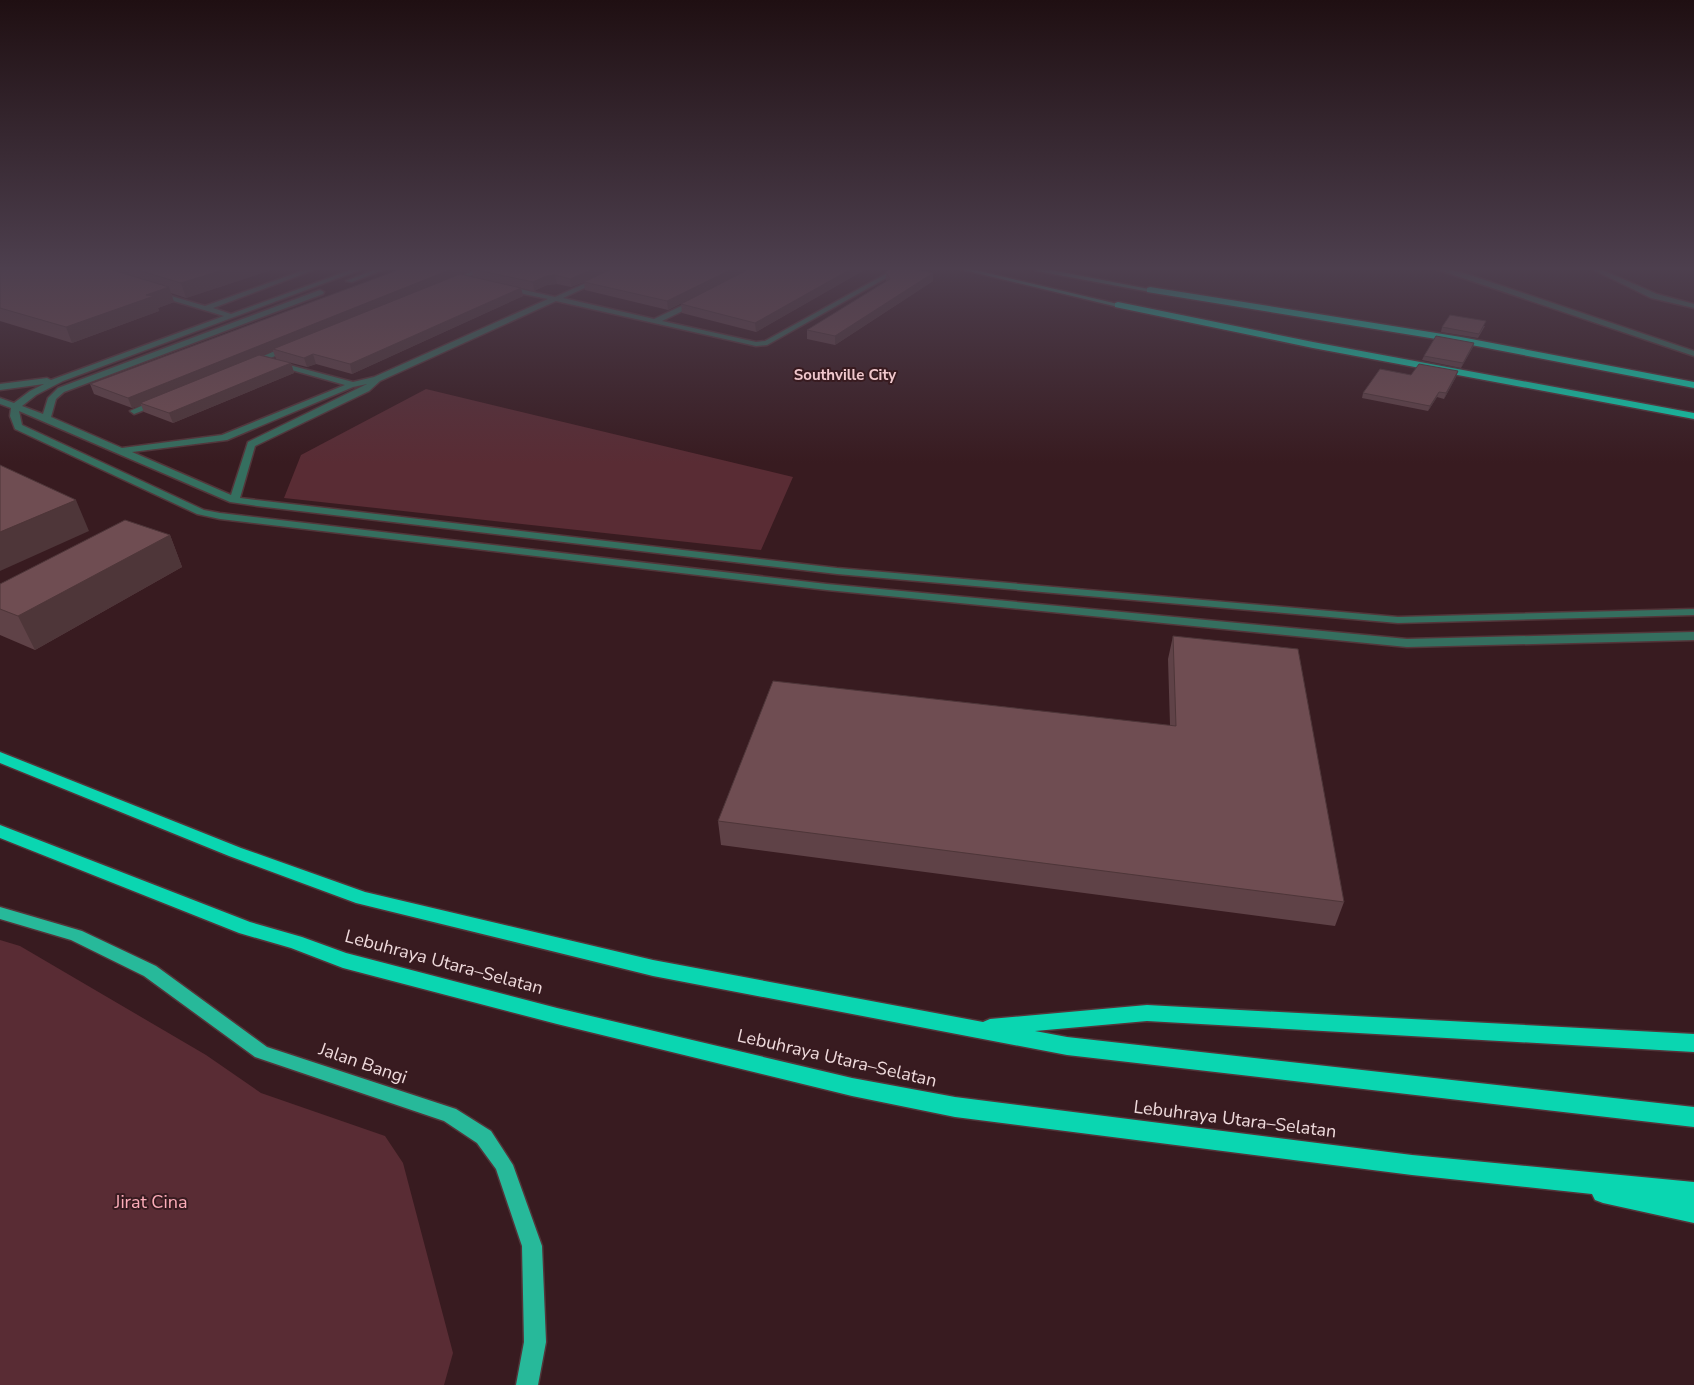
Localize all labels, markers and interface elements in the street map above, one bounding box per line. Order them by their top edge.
district label: Southville City [794,365,896,385]
street label: Lebuhraya Utara–Selatan [342,924,546,1000]
street label: Lebuhraya Utara–Selatan [735,1023,939,1093]
street label: Jalan Bangi [315,1036,410,1089]
street label: Lebuhraya Utara–Selatan [1132,1095,1338,1143]
park label: Jirat Cina [114,1190,187,1214]

